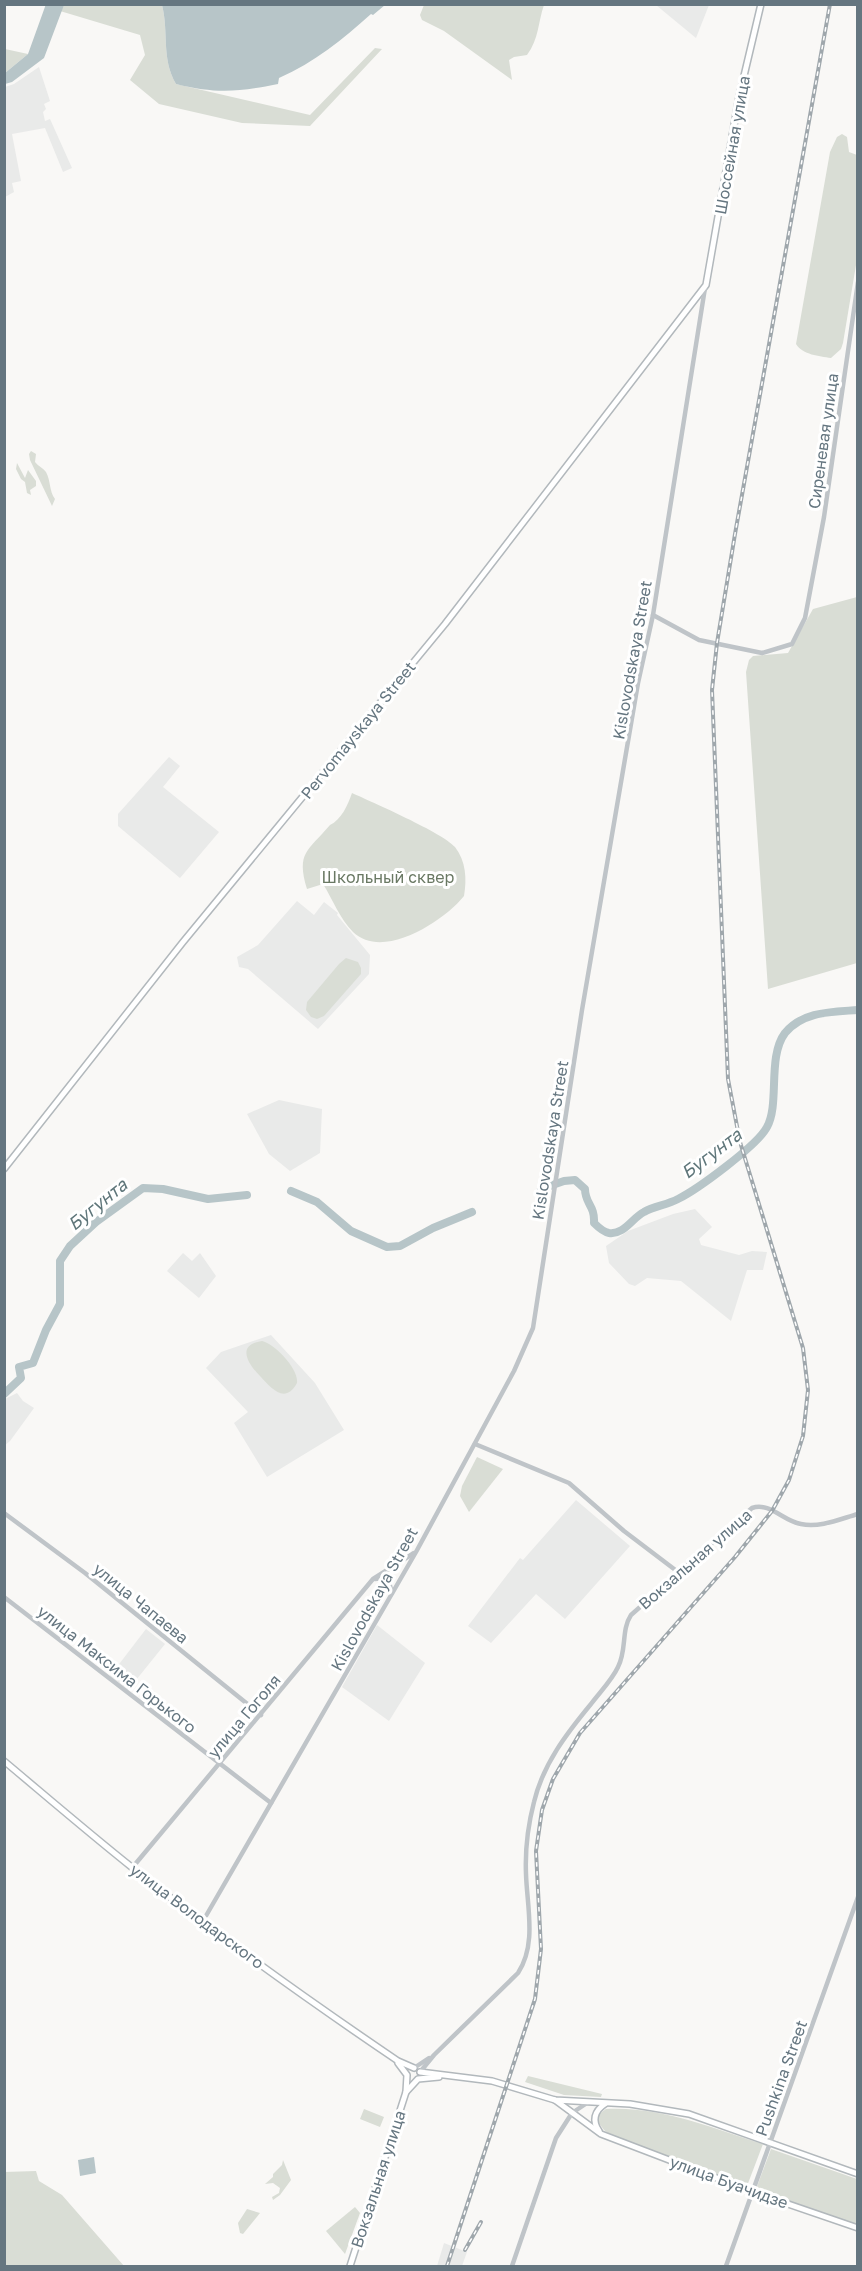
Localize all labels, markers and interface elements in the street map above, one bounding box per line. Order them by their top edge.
street label: Шоссейная улица [710,74,754,216]
street label: Сиреневая улица [804,372,842,510]
street label: Kislovodskaya Street [608,579,656,741]
street label: Pervomayskaya Street [296,657,420,803]
park label: Школьный сквер [322,867,455,887]
street label: Kislovodskaya Street [528,1059,572,1221]
water label: Бугунта [676,1123,746,1183]
water label: Бугунта [63,1173,132,1235]
street label: Вокзальная улица [634,1504,756,1614]
street label: Kislovodskaya Street [326,1524,422,1674]
street label: улица Чапаева [89,1559,193,1647]
street label: улица Максима Горького [34,1601,200,1737]
street label: улица Гоголя [203,1670,285,1762]
street label: улица Володарского [126,1859,268,1973]
street label: Pushkina Street [751,2017,811,2139]
street label: Вокзальная улица [346,2108,410,2250]
street label: улица Буачидзе [667,2151,791,2213]

